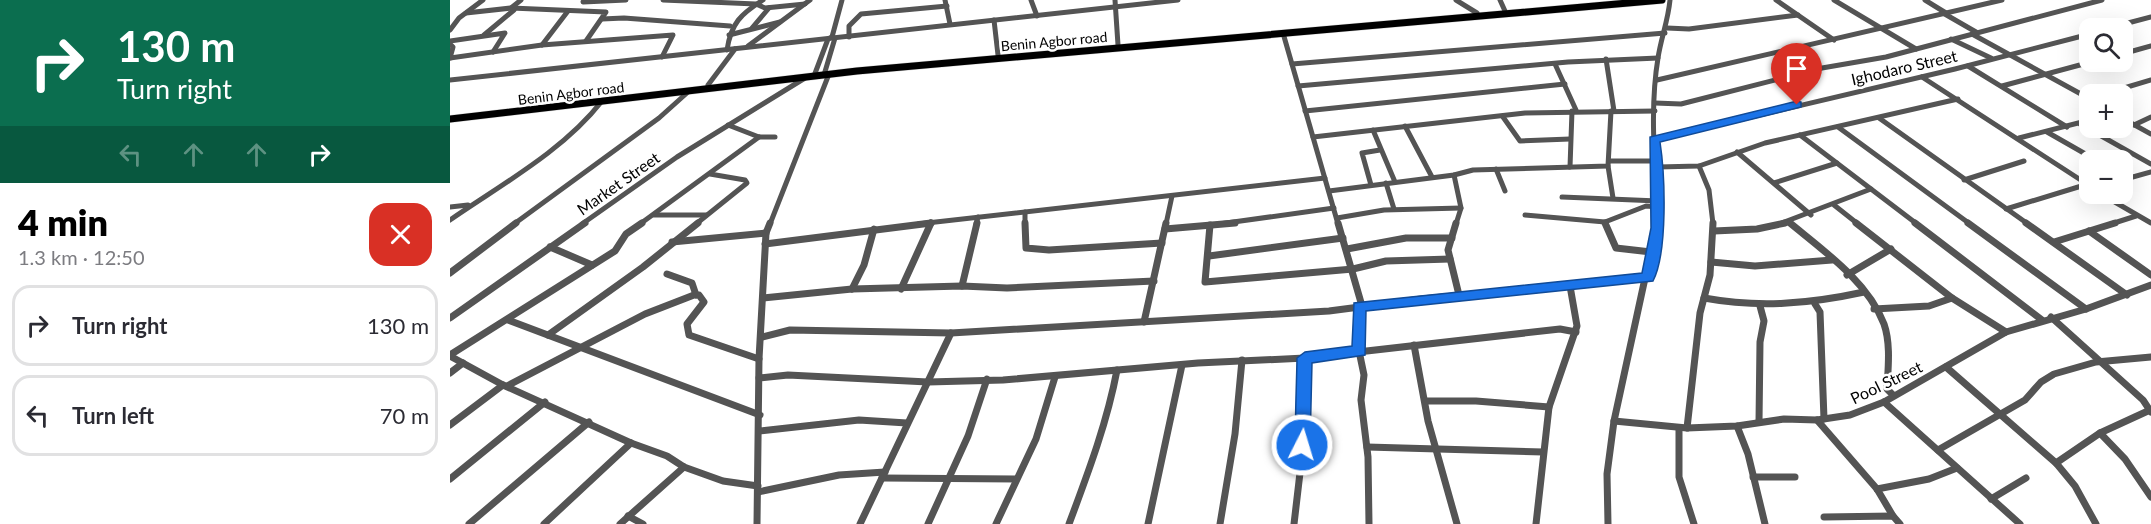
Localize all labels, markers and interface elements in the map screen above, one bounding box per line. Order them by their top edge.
map controls [2079,18,2133,204]
button: search [2079,18,2133,72]
text: 130 m [117,21,235,71]
icon: right [18,24,96,102]
street label: Benin Agbor road [1000,28,1108,54]
pin [1771,43,1822,105]
street label: Ighodaro Street [1849,46,1959,88]
icon: arrive [1780,52,1813,85]
text: Turn right [117,72,232,105]
street label: Benin Agbor road [517,78,625,108]
button: + [2079,84,2133,138]
icon: left [114,138,147,171]
icon: ahead [177,138,210,171]
icon: ahead [240,138,273,171]
icon: right [303,138,336,171]
street label: Market Street [573,147,663,218]
button: − [2079,150,2133,204]
text: 4 min [18,200,108,244]
button: close [369,203,432,266]
text: 1.3 km · 12:50 [18,245,145,269]
icon: right [21,309,54,342]
text: Turn right [72,312,167,339]
text: 130 m [367,312,429,339]
street label: Pool Street [1847,356,1925,407]
icon: left [21,399,54,432]
text: Turn left [72,402,154,429]
text: 70 m [380,402,429,429]
position arrow [1270,413,1334,477]

